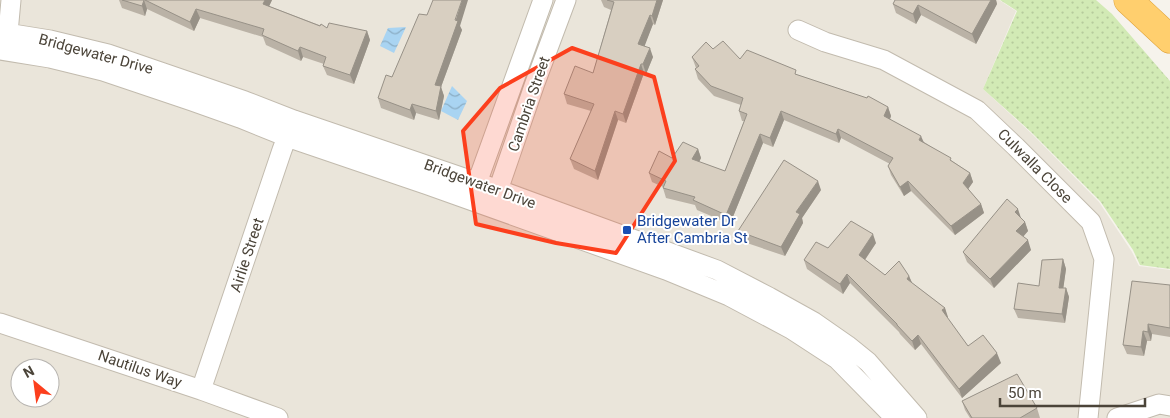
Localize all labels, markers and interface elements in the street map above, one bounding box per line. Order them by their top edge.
street label: Bridgewater Drive [37,30,155,78]
street label: Cambria Street [504,54,554,154]
street label: Culwalla Close [994,125,1076,207]
street label: Bridgewater Drive [422,155,538,213]
place label: Bridgewater Dr After Cambria St [637,212,748,247]
street label: Airlie Street [227,215,267,294]
marker: Bridgewater Dr After Cambria St [621,224,633,236]
street label: Nautilus Way [96,346,184,392]
north arrow [10,358,60,408]
text: N [20,362,37,381]
scale bar [1000,376,1145,408]
text: 50 m [1008,384,1042,402]

